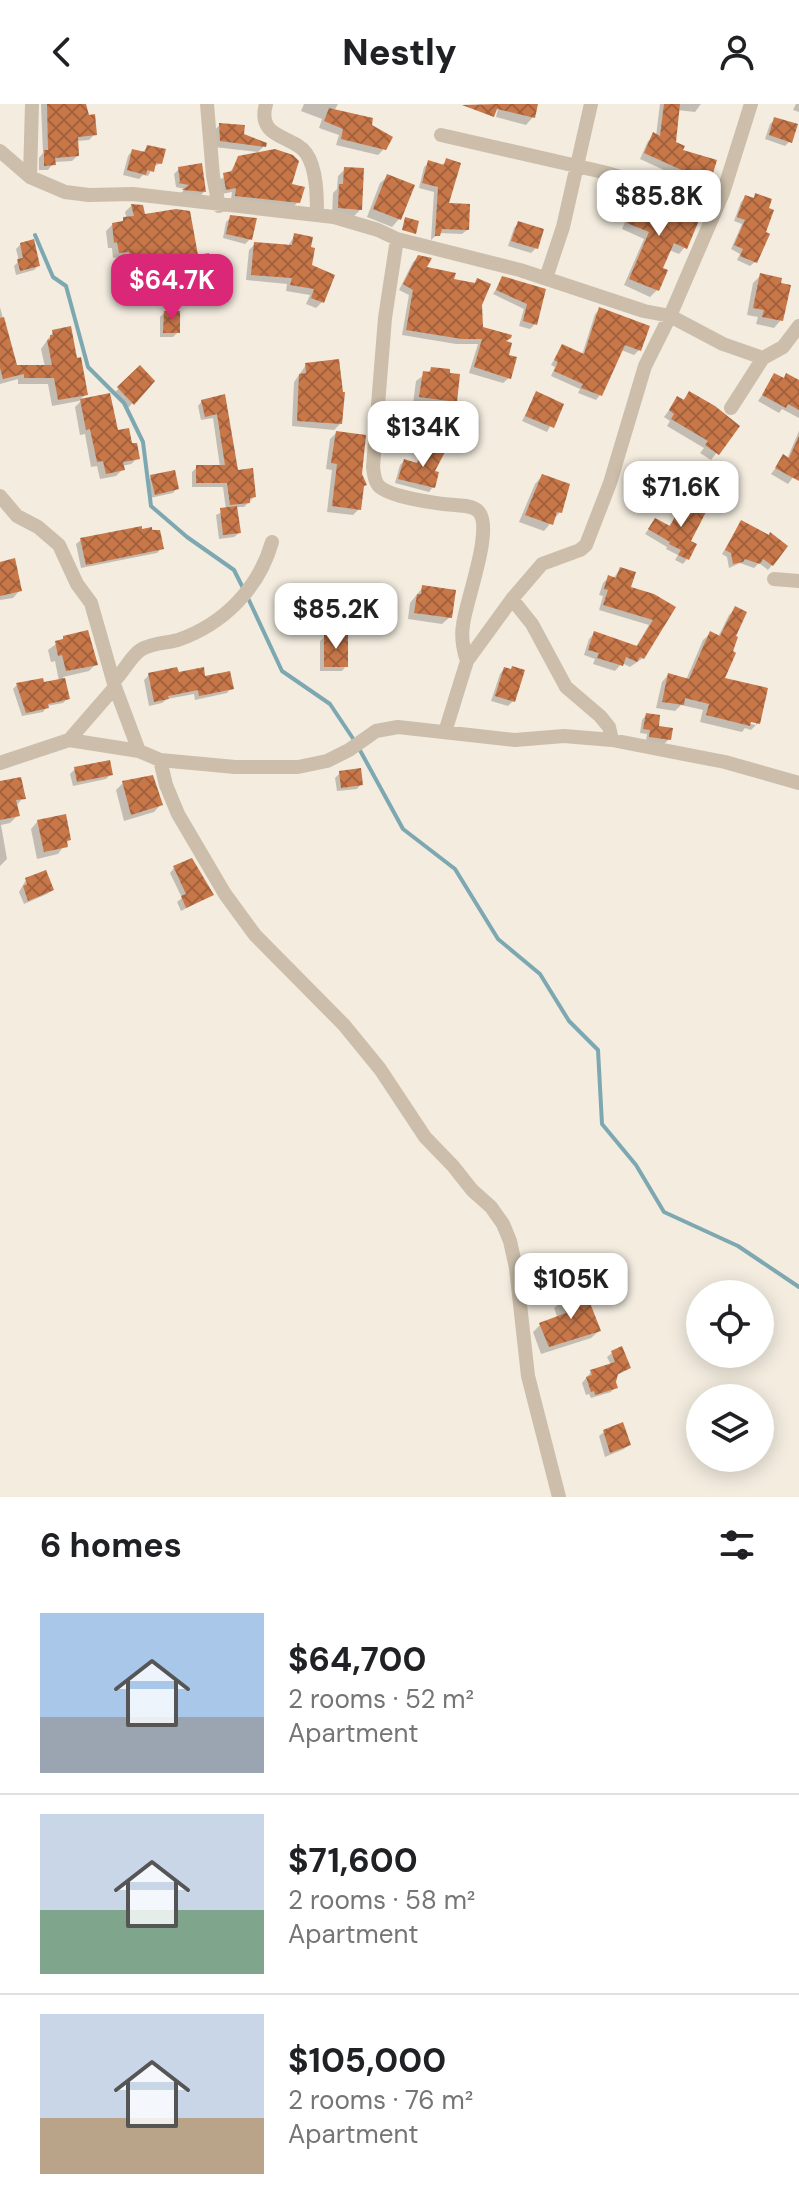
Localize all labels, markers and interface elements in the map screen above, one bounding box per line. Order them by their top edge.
text: Nestly [342,29,457,76]
icon: back [40,30,84,74]
icon: person [715,30,759,74]
pin: $85.8K [594,170,724,238]
text: $85.8K [615,179,703,213]
pin: $64.7K [107,254,237,322]
text: $64.7K [129,263,215,297]
pin: $134K [367,401,479,469]
text: $134K [386,410,460,444]
pin: $71.6K [616,461,746,529]
text: $71.6K [642,470,720,504]
pin: $85.2K [271,583,401,651]
text: $85.2K [293,592,379,626]
pin: $105K [515,1253,627,1321]
text: $105K [533,1262,609,1296]
map controls [686,1280,774,1472]
button: locate [686,1280,774,1368]
button: layers [686,1384,774,1472]
text: 6 homes [40,1523,182,1568]
icon: filters [715,1523,759,1567]
text: $64,700 [288,1637,427,1682]
icon: home [104,1645,200,1741]
text: 2 rooms · 52 m² [288,1682,474,1716]
text: Apartment [288,1716,419,1750]
text: $71,600 [288,1838,418,1883]
icon: home [104,1846,200,1942]
text: 2 rooms · 58 m² [288,1883,475,1917]
text: Apartment [288,1917,419,1951]
text: $105,000 [288,2038,446,2083]
icon: home [104,2046,200,2142]
text: 2 rooms · 76 m² [288,2083,473,2117]
text: Apartment [288,2117,419,2151]

